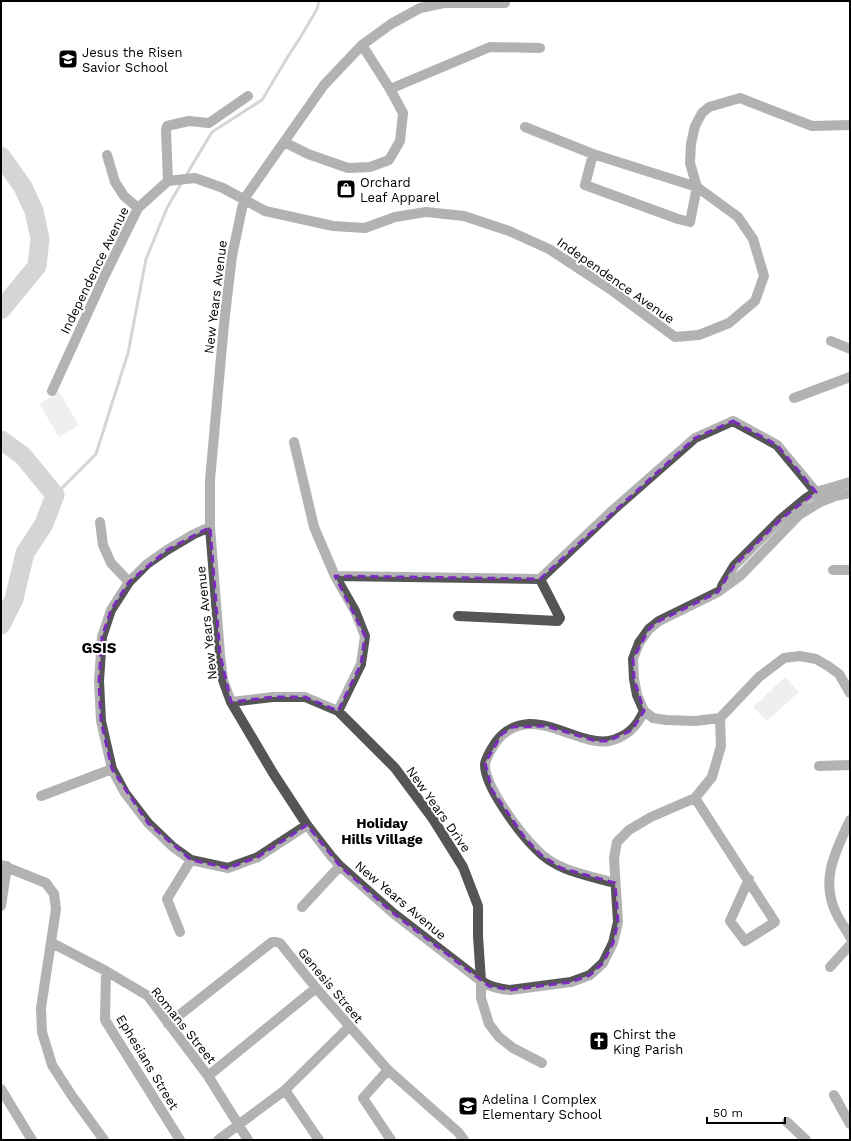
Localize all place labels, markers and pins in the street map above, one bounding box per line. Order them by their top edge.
place label: Jesus the Risen Savior School [82,45,183,75]
school or university icon: Jesus the Risen Savior School [57,48,79,70]
place label: Orchard Leaf Apparel [360,175,440,205]
shop icon: Orchard Leaf Apparel [335,178,357,200]
place label: Chirst the King Parish [613,1027,683,1057]
church icon: Chirst the King Parish [588,1030,610,1052]
place label: Adelina I Complex Elementary School [482,1092,602,1122]
school or university icon: Adelina I Complex Elementary School [457,1095,479,1117]

